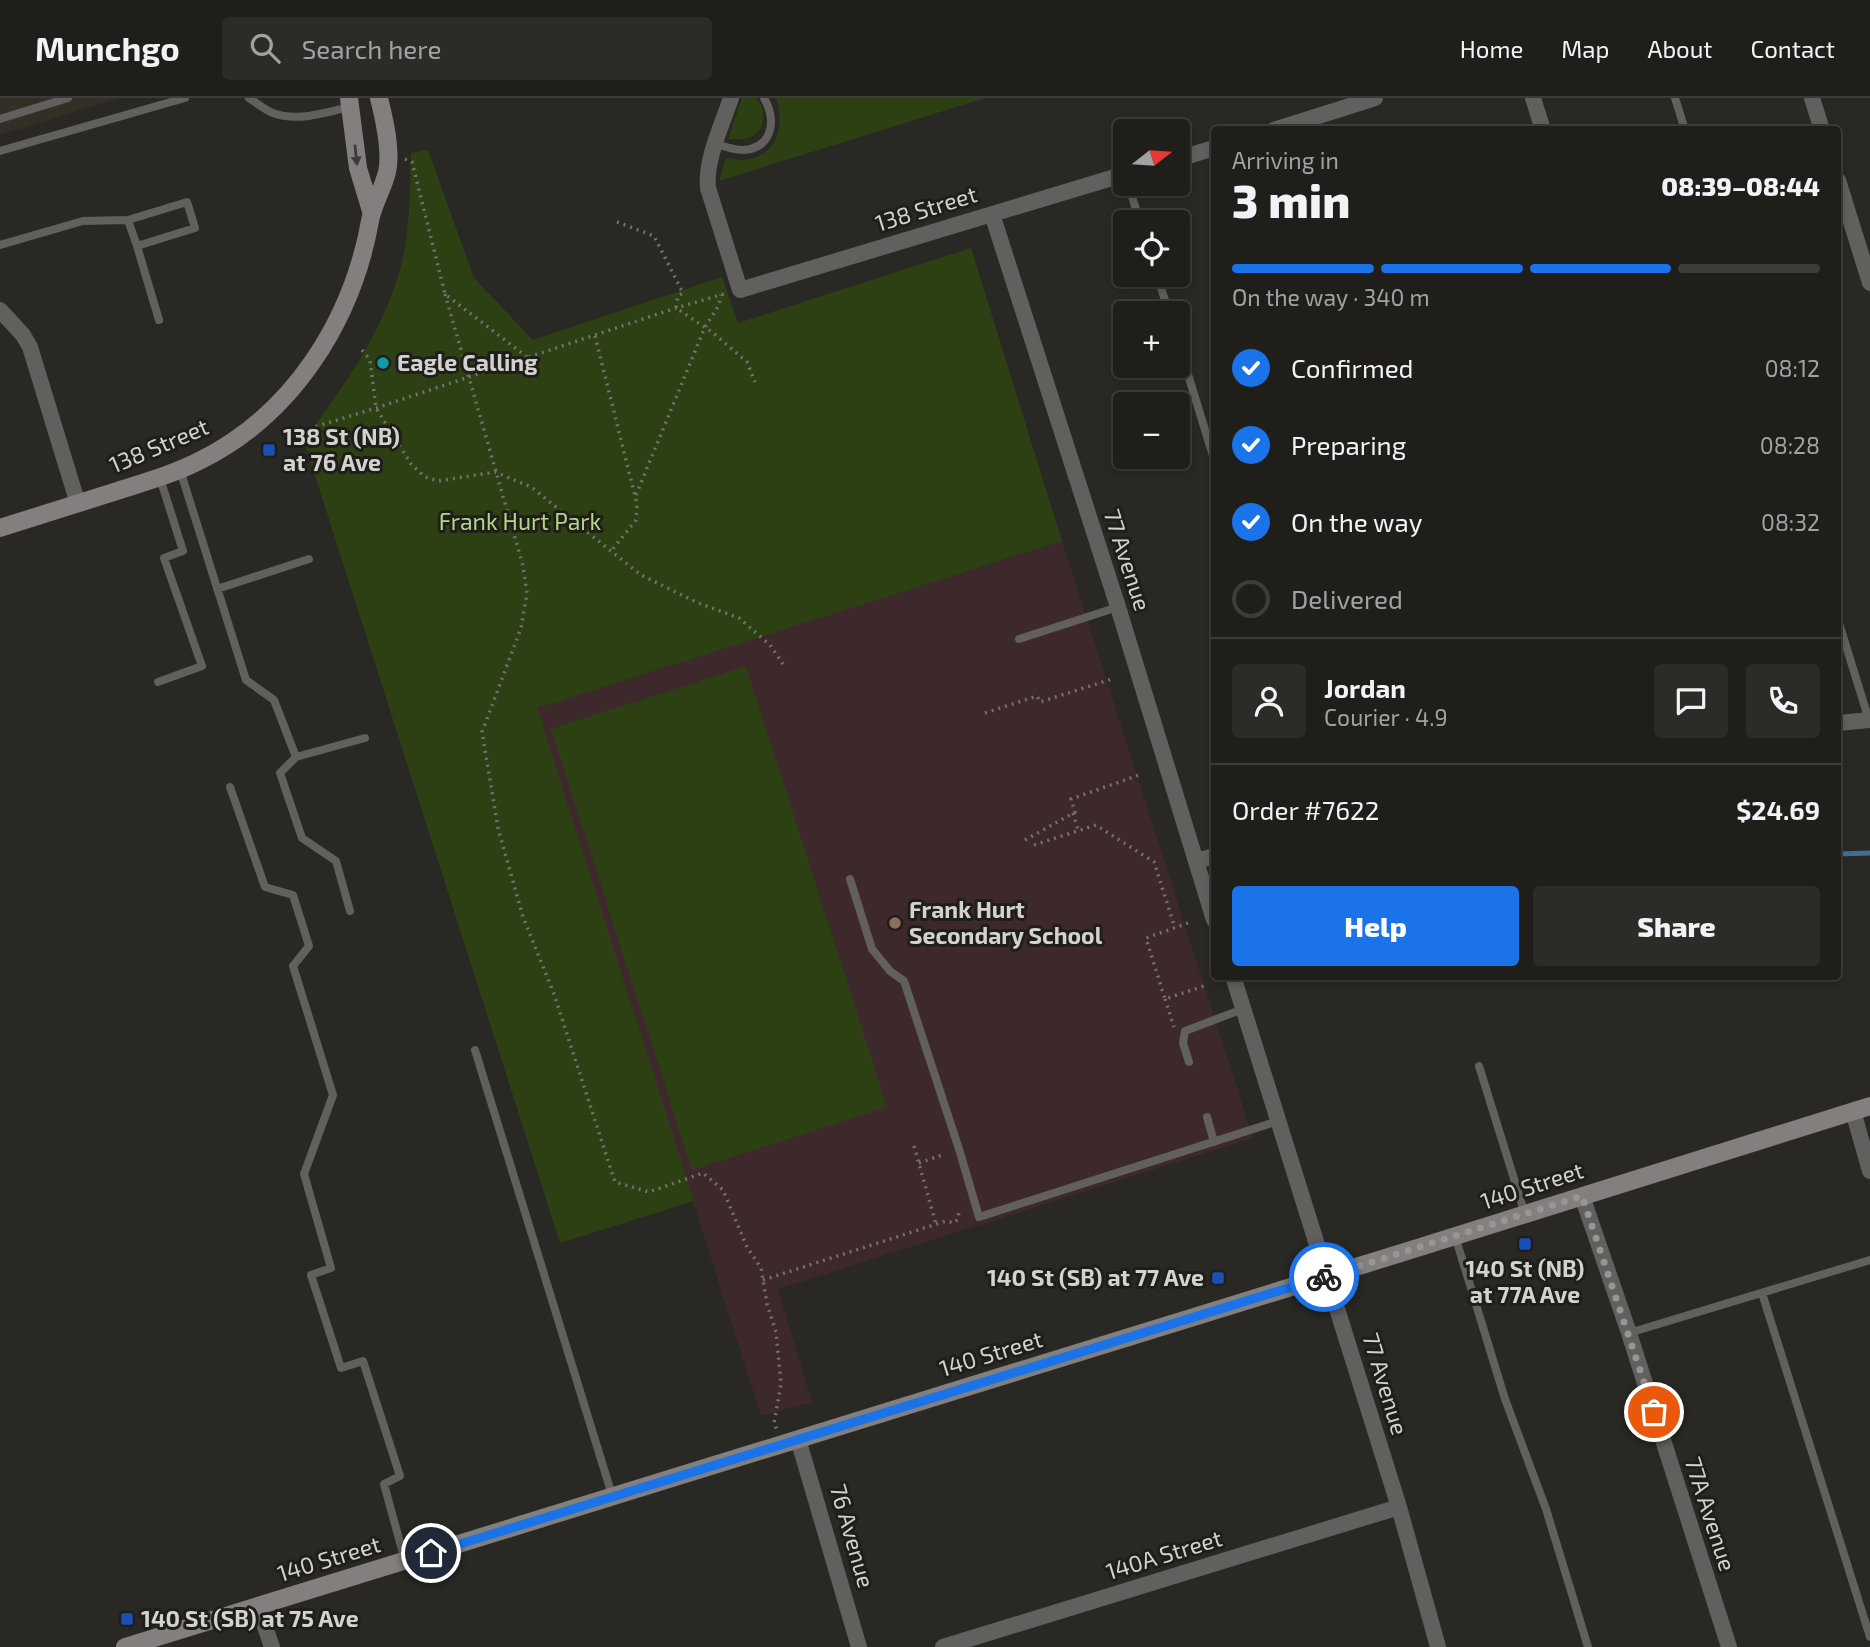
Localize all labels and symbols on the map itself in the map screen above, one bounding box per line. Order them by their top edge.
north arrow [1113,119,1190,196]
one-way arrow [351,144,362,166]
street label: 138 Street [871,179,980,237]
place label: Eagle Calling [397,348,538,376]
marker: Eagle Calling [375,355,391,371]
street label: 138 Street [105,412,213,478]
place label: 138 St (NB) at 76 Ave [283,422,400,476]
marker: 138 St (NB) at 76 Ave [261,442,277,458]
street label: 77 Avenue [1098,505,1158,614]
park label: Frank Hurt Park [439,507,602,535]
place label: Frank Hurt Secondary School [909,895,1103,949]
marker: Frank Hurt Secondary School [887,915,903,931]
street label: 140 Street [1477,1155,1587,1215]
marker: 140 St (NB) at 77A Ave [1517,1236,1533,1252]
courier [1289,1242,1359,1312]
place label: 140 St (NB) at 77A Ave [1466,1254,1584,1308]
place label: 140 St (SB) at 77 Ave [987,1263,1204,1291]
marker: 140 St (SB) at 77 Ave [1210,1270,1226,1286]
street label: 140 Street [936,1324,1046,1382]
street label: 77 Avenue [1357,1329,1415,1438]
pin [1624,1382,1684,1442]
street label: 77A Avenue [1679,1453,1743,1574]
street label: 76 Avenue [825,1481,881,1591]
pin [401,1523,461,1583]
street label: 140A Street [1102,1523,1225,1585]
street label: 140 Street [274,1529,384,1587]
place label: 140 St (SB) at 75 Ave [141,1604,359,1632]
marker: 140 St (SB) at 75 Ave [119,1611,135,1627]

